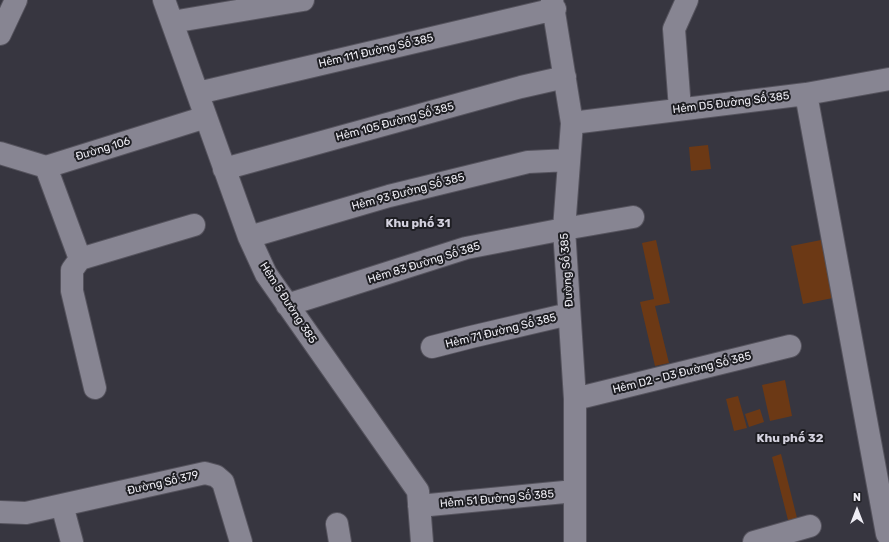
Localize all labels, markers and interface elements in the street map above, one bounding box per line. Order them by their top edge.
street label: Hẻm 111 Đường Số 385 [317,31,435,71]
street label: Hẻm D5 Đường Số 385 [672,89,790,117]
street label: Hẻm 105 Đường Số 385 [335,100,455,144]
street label: Đường 106 [74,134,132,164]
street label: Hẻm 93 Đường Số 385 [350,171,466,213]
district label: Khu phố 31 [386,217,450,231]
street label: Đường Số 385 [558,233,576,307]
street label: Hẻm 83 Đường Số 385 [366,240,482,286]
street label: Hẻm 5 Đường 385 [257,260,319,346]
street label: Hẻm 71 Đường Số 385 [444,311,558,351]
street label: Hẻm D2 - D3 Đường Số 385 [611,349,753,397]
district label: Khu phố 32 [757,432,823,446]
street label: Đường Số 379 [126,468,200,498]
street label: Hẻm 51 Đường Số 385 [439,487,555,511]
north arrow [837,490,877,530]
text: N [853,491,861,504]

